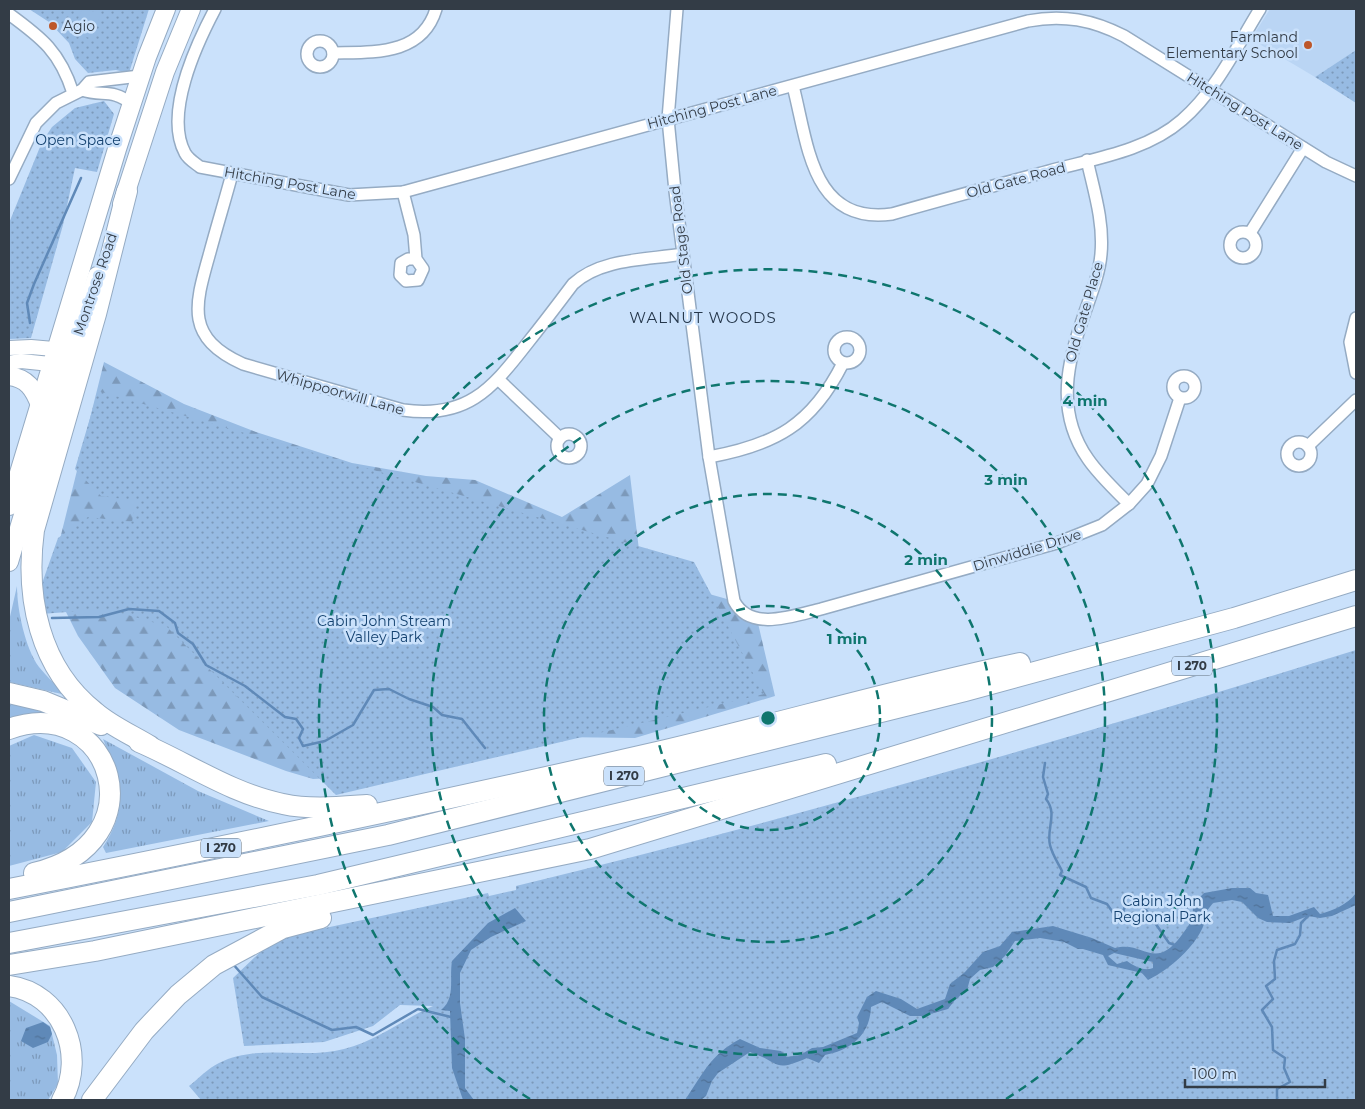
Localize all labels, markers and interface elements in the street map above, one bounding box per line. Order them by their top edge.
place label: Agio [63,17,95,35]
marker: Agio [47,20,59,32]
place label: Farmland Elementary School [1166,28,1298,62]
marker: Farmland Elementary School [1302,39,1314,51]
street label: Hitching Post Lane [1184,68,1306,154]
street label: Hitching Post Lane [645,81,779,133]
park label: Open Space [35,131,121,149]
street label: Old Gate Road [964,158,1068,202]
street label: Hitching Post Lane [223,163,357,203]
street label: Old Stage Road [665,185,697,295]
street label: Montrose Road [69,230,121,338]
street label: Old Gate Place [1061,260,1107,364]
district label: WALNUT WOODS [629,308,777,327]
street label: Whippoorwill Lane [274,365,406,419]
text: 4 min [1062,391,1108,410]
text: 3 min [983,470,1028,489]
street label: Dinwiddie Drive [971,525,1083,575]
text: 2 min [904,550,948,569]
park label: Cabin John Stream Valley Park [317,612,451,646]
text: 1 min [827,629,867,648]
road number: I 270 [1172,656,1212,676]
centre of rings [759,709,777,727]
road number: I 270 [604,766,644,786]
road number: I 270 [201,838,241,858]
park label: Cabin John Regional Park [1113,892,1212,926]
scale bar [1185,1056,1325,1088]
text: 100 m [1192,1064,1237,1083]

